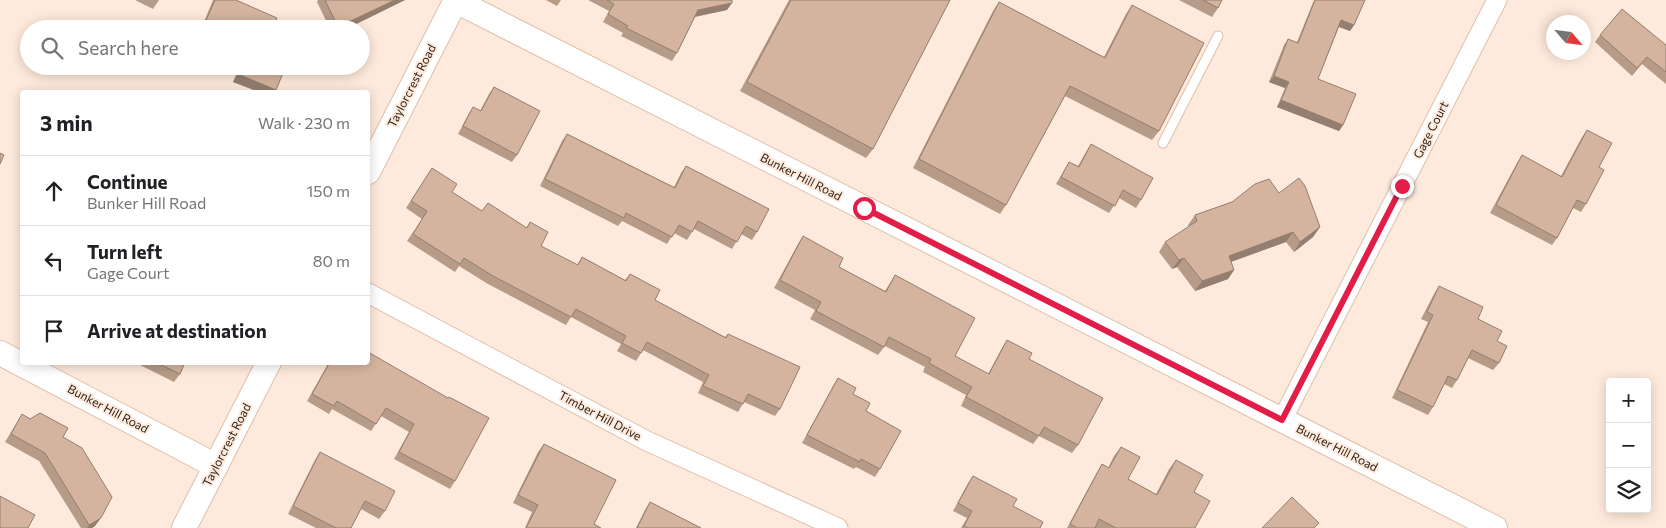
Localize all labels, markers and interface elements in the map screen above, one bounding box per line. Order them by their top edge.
north arrow [1546,15,1591,60]
search box [20,20,370,75]
icon: search [38,34,66,62]
text: Search here [78,36,178,59]
street label: Taylorcrest Road [384,42,438,129]
street label: Gage Court [1410,99,1450,160]
text: 3 min [40,110,93,135]
text: Walk · 230 m [258,113,350,132]
street label: Bunker Hill Road [758,150,845,203]
text: Continue [87,170,167,193]
route end [1391,175,1414,198]
icon: ahead [40,177,68,205]
text: 150 m [307,181,350,200]
text: Bunker Hill Road [87,193,206,212]
route start [853,197,876,220]
text: Turn left [87,240,162,263]
icon: left [40,247,68,275]
text: 80 m [313,251,350,270]
text: Gage Court [87,263,170,282]
icon: arrive [40,317,68,345]
text: Arrive at destination [87,319,267,342]
map controls [1606,378,1651,513]
button: + [1606,378,1651,423]
street label: Bunker Hill Road [66,381,151,435]
street label: Timber Hill Drive [557,388,644,443]
street label: Taylorcrest Road [199,401,253,488]
street label: Bunker Hill Road [1294,421,1381,474]
button: − [1606,423,1651,468]
button: layers [1606,468,1651,513]

